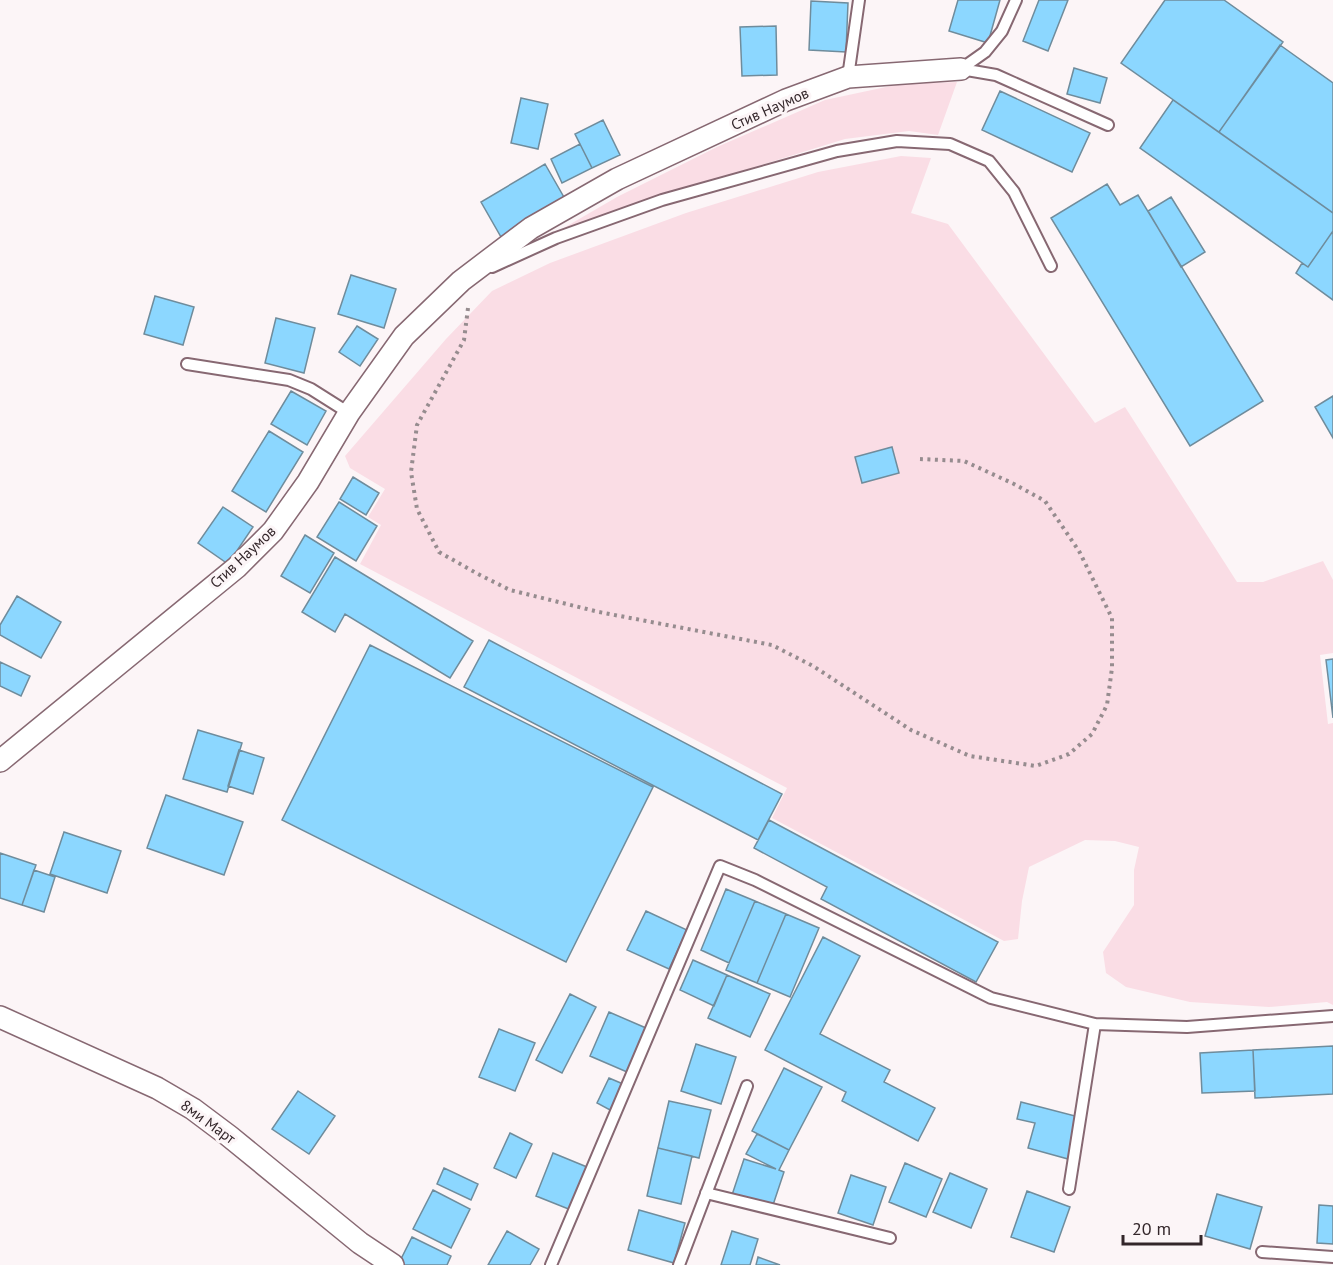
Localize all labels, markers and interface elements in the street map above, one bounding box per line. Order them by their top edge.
street label: Стив Наумов [728,83,812,134]
street label: Стив Наумов [206,521,279,592]
street label: 8ми Март [177,1095,239,1148]
scale bar [1123,1208,1201,1246]
text: 20 m [1132,1217,1171,1240]

